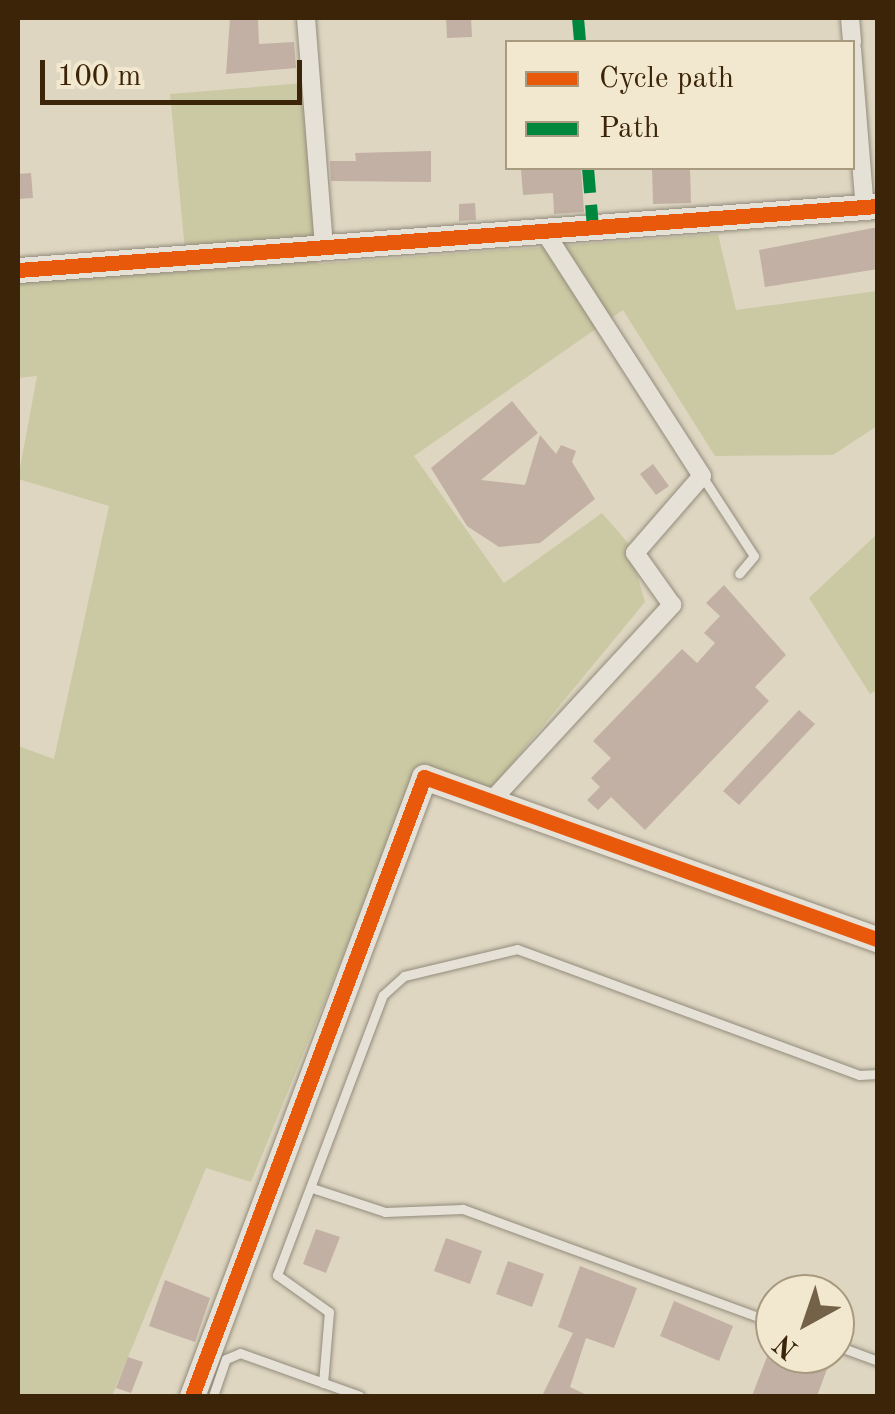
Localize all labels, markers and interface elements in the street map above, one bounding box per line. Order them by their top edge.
scale bar [45,40,308,102]
legend [505,40,855,170]
text: 100 m [57,62,141,92]
text: Cycle path [599,64,734,94]
text: Path [599,114,660,144]
north arrow [755,1274,855,1374]
text: N [770,1328,804,1363]

